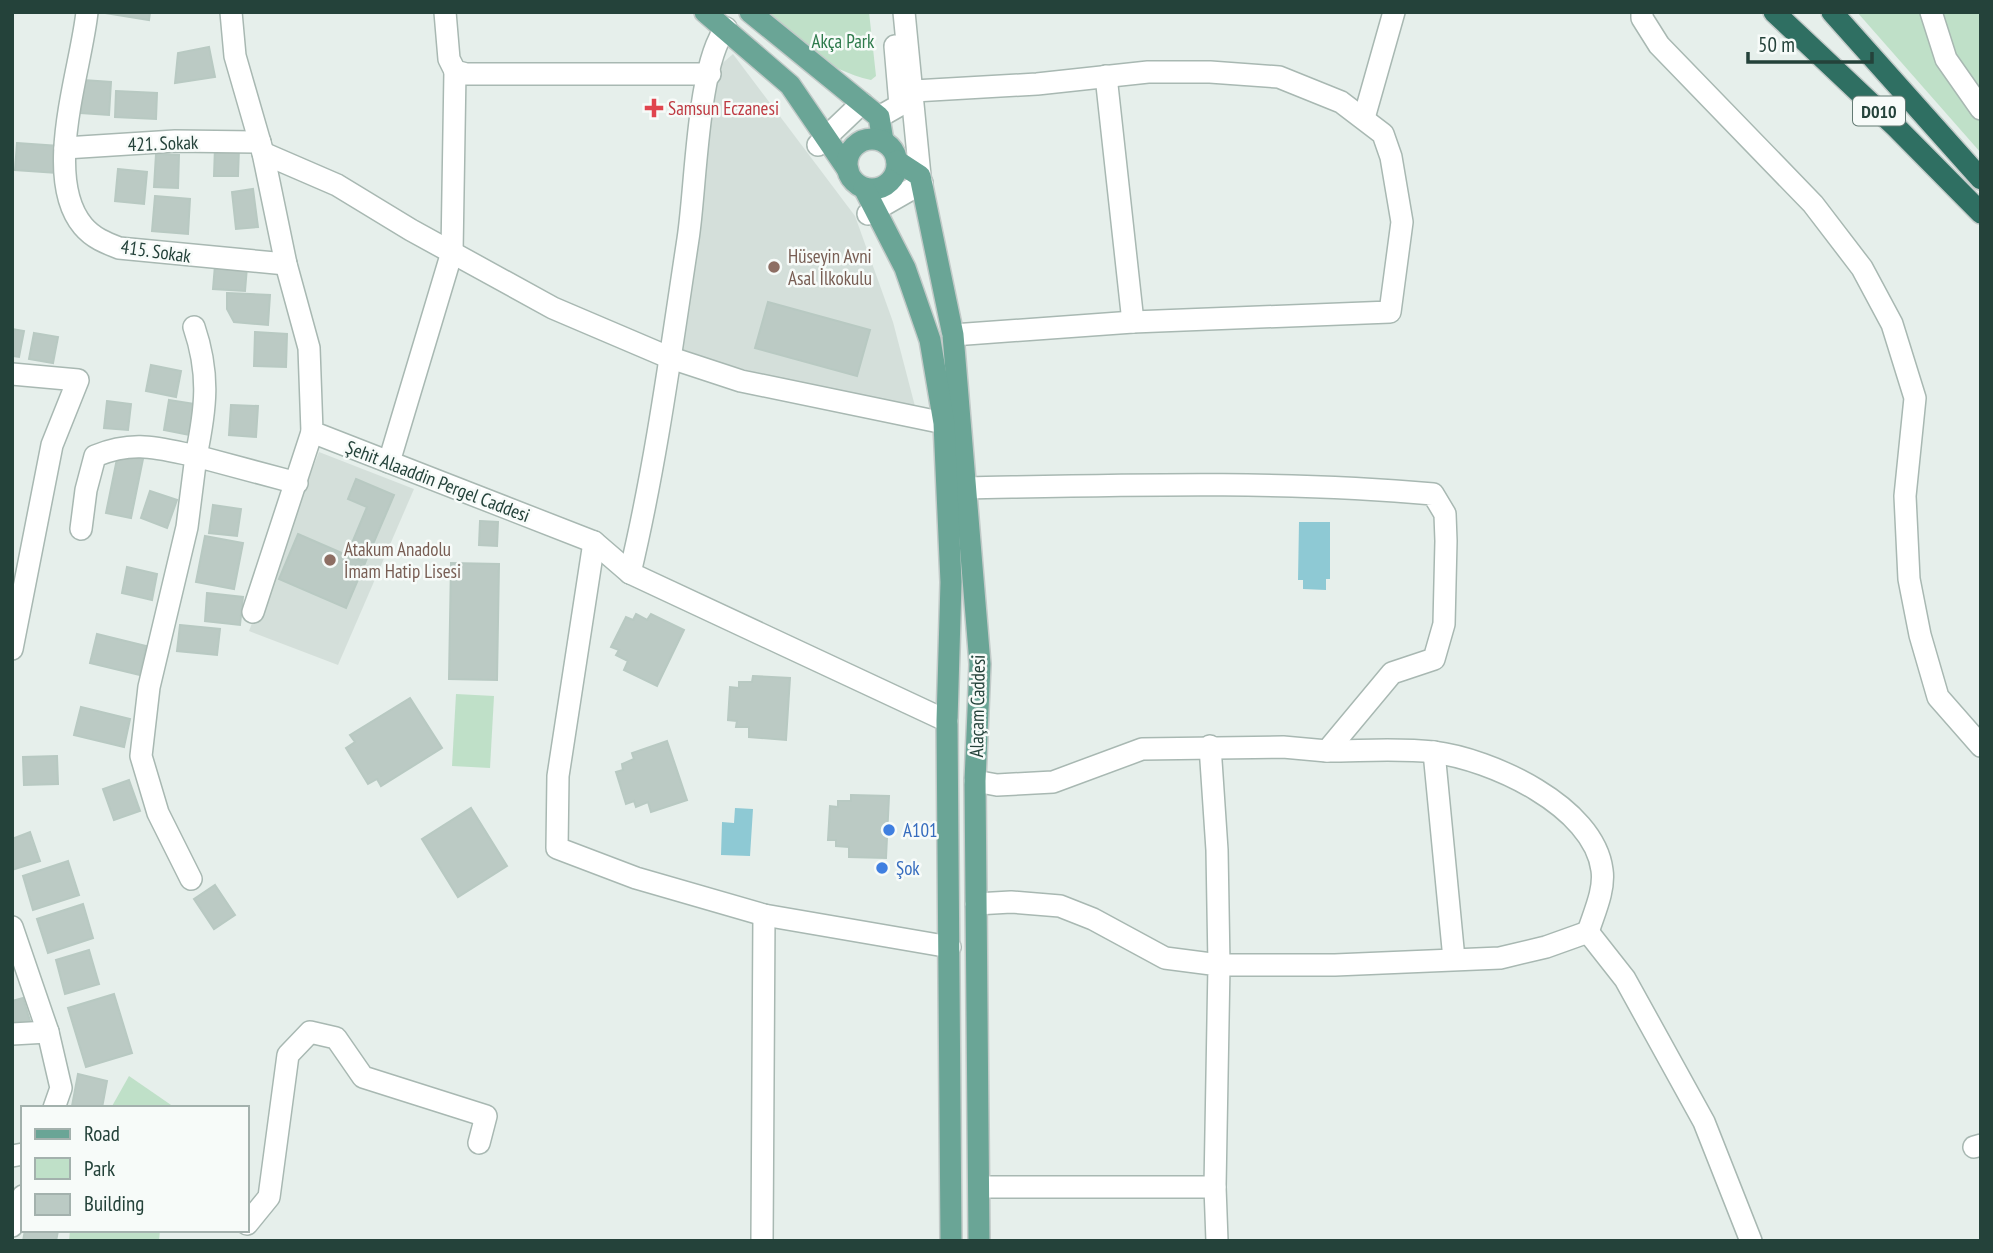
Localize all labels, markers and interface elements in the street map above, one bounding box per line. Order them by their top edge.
scale bar [1748,21,1872,65]
park label: Akça Park [812,29,875,53]
text: 50 m [1758,31,1795,58]
place label: Samsun Eczanesi [668,96,779,120]
road number: D010 [1853,96,1905,126]
marker: Samsun Eczanesi [646,100,662,116]
street label: 421. Sokak [127,130,199,156]
street label: 415. Sokak [119,234,193,268]
place label: Hüseyin Avni Asal İlkokulu [788,244,872,290]
marker: Hüseyin Avni Asal İlkokulu [766,259,782,275]
street label: Şehit Alaaddin Pergel Caddesi [343,435,533,527]
place label: Atakum Anadolu İmam Hatip Lisesi [344,537,461,583]
marker: Atakum Anadolu İmam Hatip Lisesi [322,552,338,568]
street label: Alaçam Caddesi [964,654,990,758]
place label: A101 [903,818,938,842]
marker: A101 [881,822,897,838]
place label: Şok [896,856,920,880]
marker: Şok [874,860,890,876]
legend [21,1106,248,1232]
text: Road [84,1120,120,1147]
text: Park [84,1155,115,1182]
text: Building [84,1190,144,1217]

